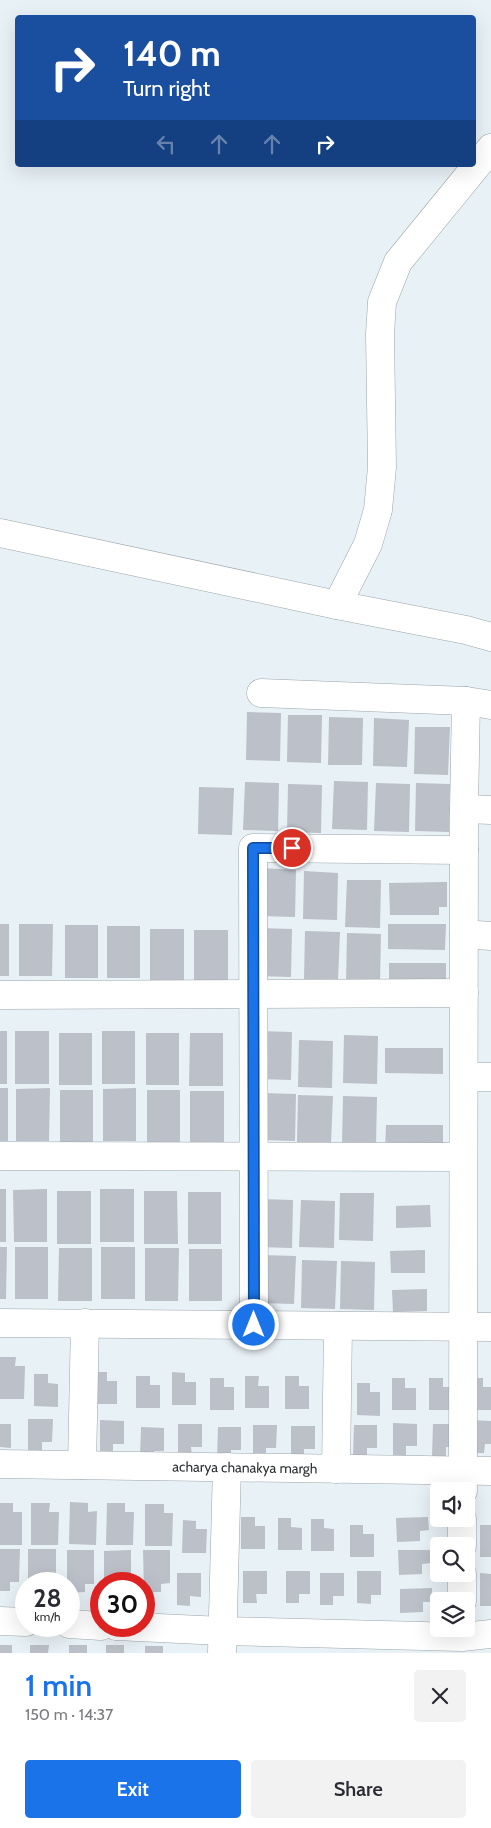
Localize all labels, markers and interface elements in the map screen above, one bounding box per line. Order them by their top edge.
text: 140 m [123,32,221,75]
icon: right [40,35,105,100]
text: Turn right [123,75,210,102]
icon: left [152,130,180,158]
icon: ahead [205,130,233,158]
icon: ahead [258,130,286,158]
icon: right [311,130,339,158]
pin [271,827,313,869]
icon: arrive [278,834,306,862]
position arrow [227,1298,279,1350]
street label: acharya chanakya margh [172,1457,318,1478]
map controls [430,1482,475,1637]
button: sound [430,1482,475,1527]
button: search [430,1537,475,1582]
speed limit sign: 30 [90,1572,155,1637]
text: 28 [33,1583,62,1613]
button: layers [430,1592,475,1637]
text: km/h [34,1609,61,1624]
text: 1 min [25,1667,92,1704]
button: close [414,1670,466,1722]
text: 150 m · 14:37 [25,1705,113,1724]
button: Exit [25,1760,241,1818]
button: Share [251,1760,466,1818]

